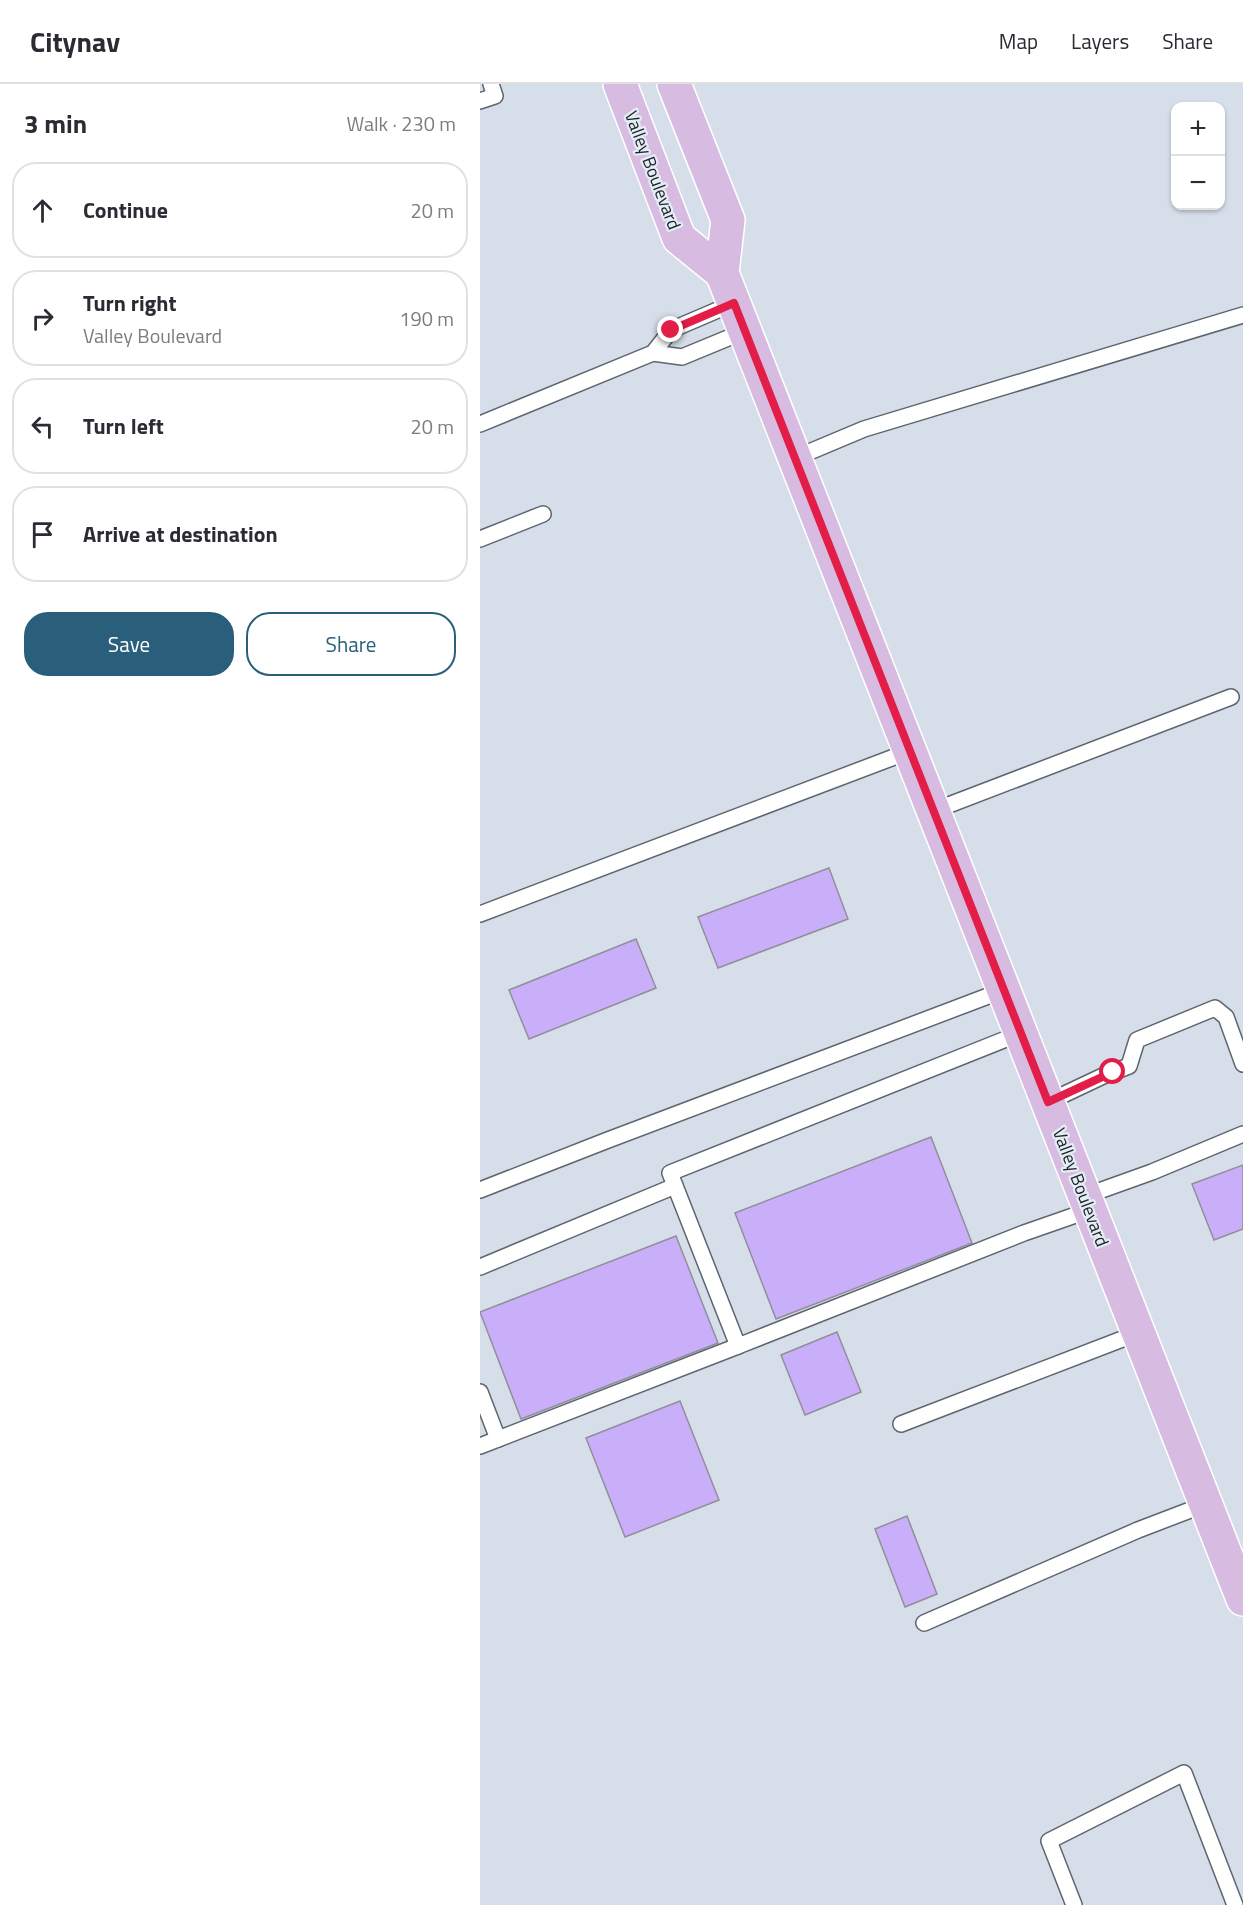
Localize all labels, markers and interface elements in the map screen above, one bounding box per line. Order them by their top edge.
text: Citynav [30,20,120,63]
text: Map [999,25,1038,57]
text: Layers [1071,25,1129,57]
text: Share [1162,25,1213,57]
map controls [1171,102,1225,210]
button: + [1171,102,1225,156]
text: 3 min [24,104,87,143]
street label: Valley Boulevard [618,107,688,233]
text: Walk · 230 m [347,108,456,139]
button: − [1171,156,1225,210]
text: Continue [83,193,168,227]
icon: ahead [26,194,59,227]
text: 20 m [410,195,454,226]
text: Turn right [83,286,177,320]
icon: right [26,302,59,335]
text: 190 m [399,303,454,334]
route end [657,316,683,342]
text: Valley Boulevard [83,320,222,351]
text: Turn left [83,409,164,443]
icon: left [26,410,59,443]
text: 20 m [410,411,454,442]
text: Arrive at destination [83,517,278,551]
icon: arrive [26,518,59,551]
button: Save [24,612,234,676]
button: Share [246,612,456,676]
route start [1099,1058,1125,1084]
street label: Valley Boulevard [1046,1124,1116,1250]

